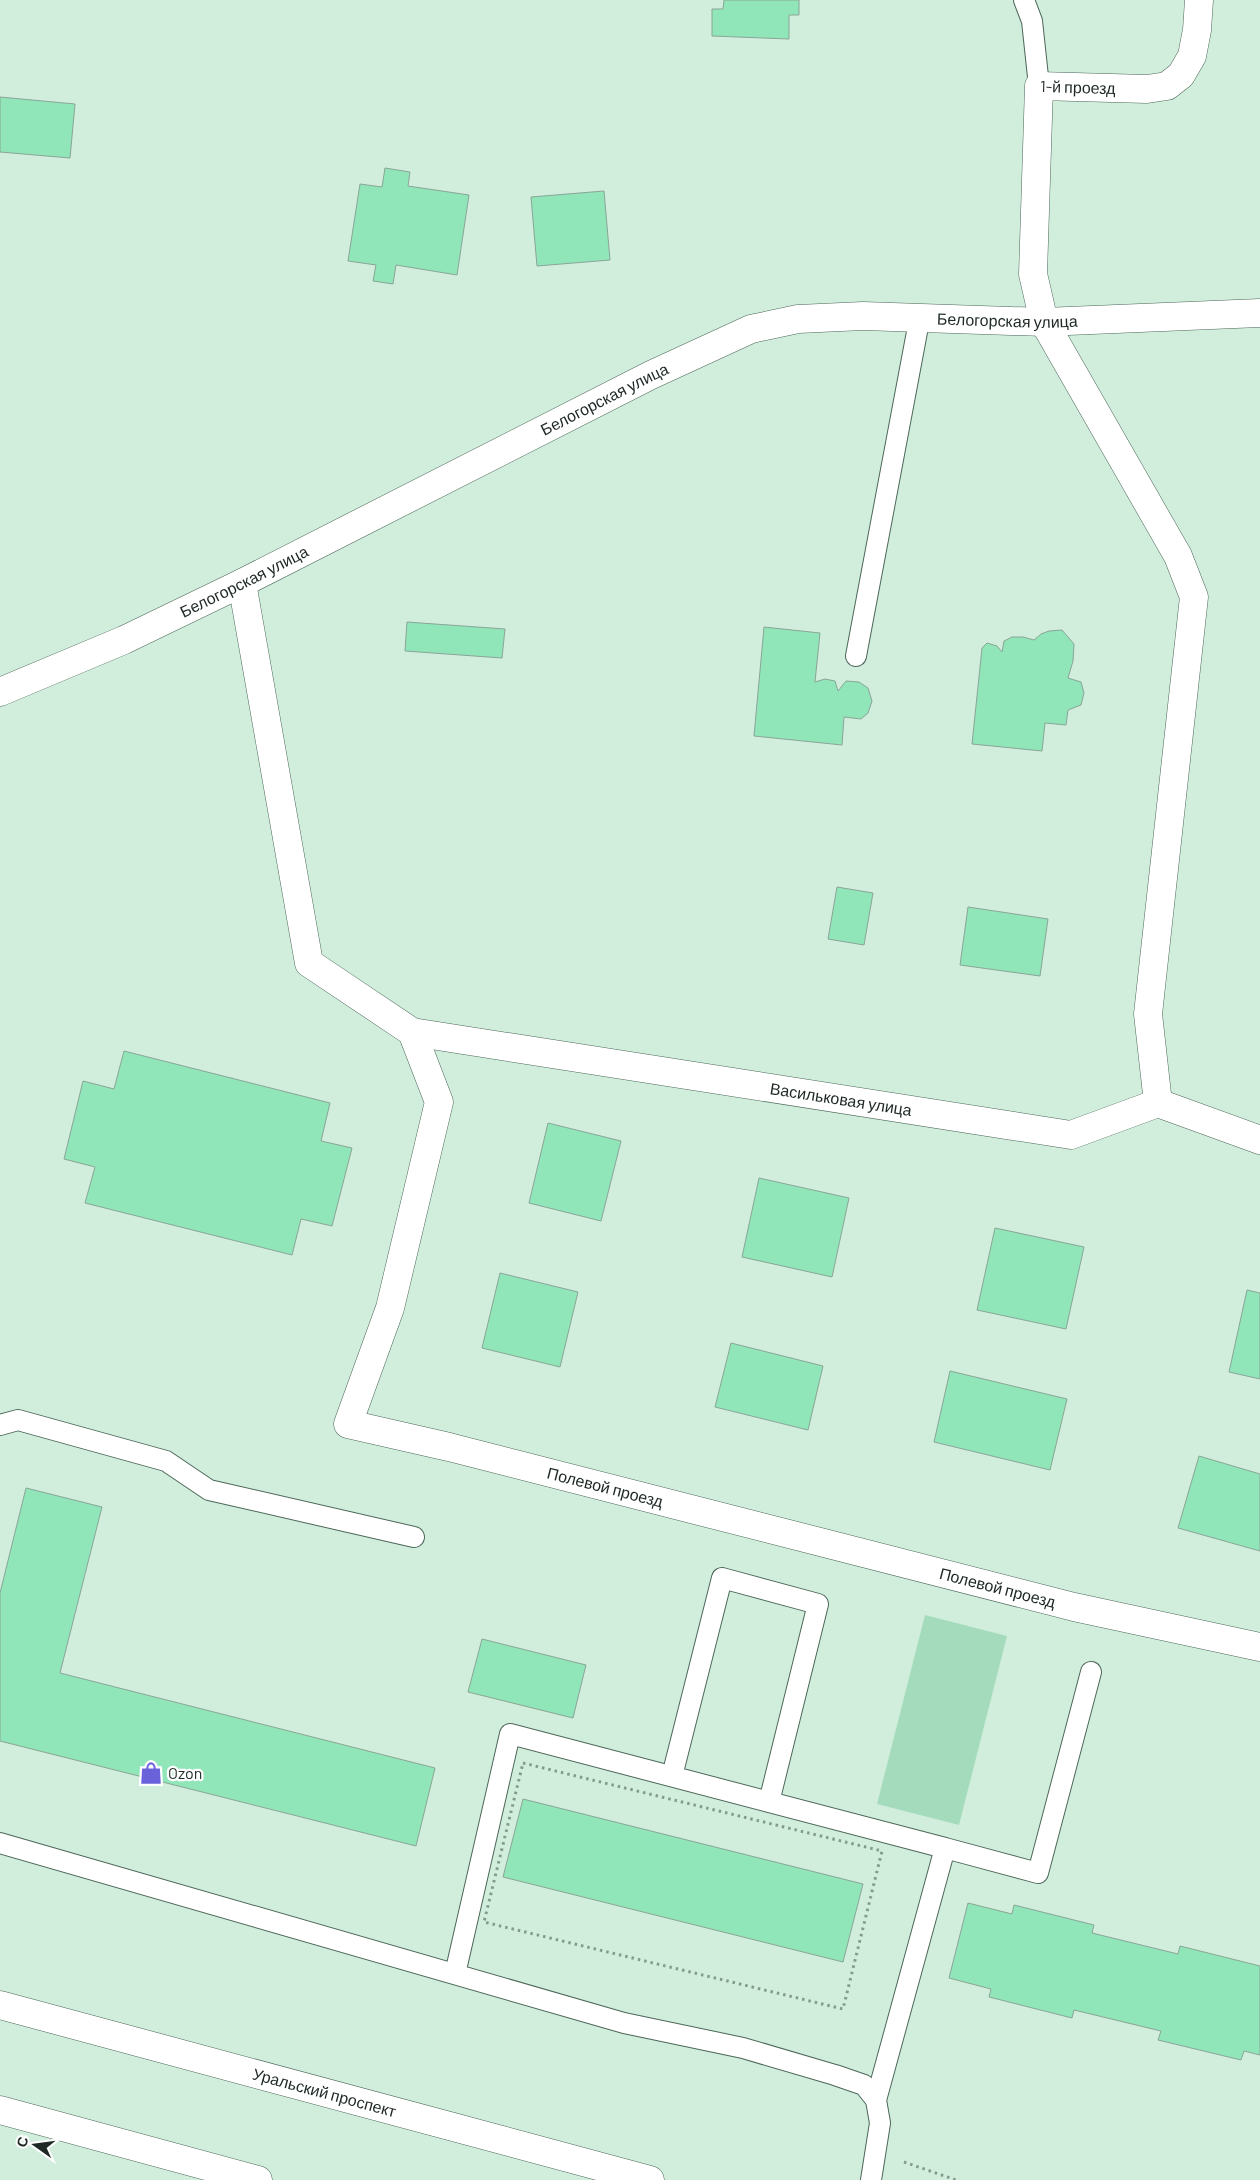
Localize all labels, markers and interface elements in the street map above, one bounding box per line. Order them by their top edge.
street label: 1-й проезд [1040,76,1117,97]
street label: Белогорская улица [937,308,1078,331]
street label: Белогорская улица [537,358,671,439]
street label: Белогорская улица [177,541,311,621]
street label: Васильковая улица [769,1078,913,1119]
street label: Полевой проезд [545,1463,666,1511]
street label: Полевой проезд [938,1563,1058,1611]
shop icon: Ozon [138,1760,164,1786]
place label: Ozon [168,1763,202,1782]
street label: Уральский проспект [251,2064,399,2120]
north arrow [10,2120,60,2170]
text: С [12,2135,31,2149]

